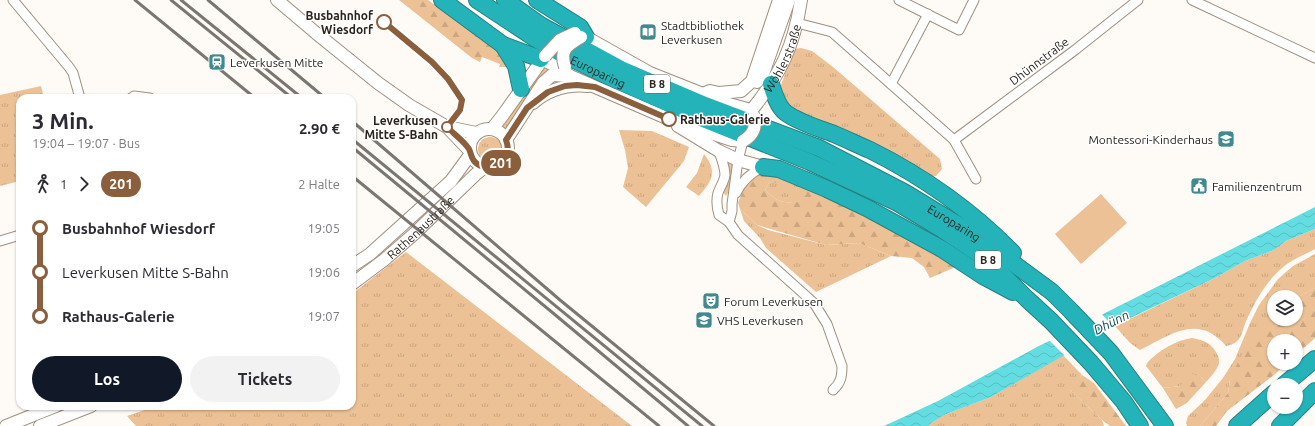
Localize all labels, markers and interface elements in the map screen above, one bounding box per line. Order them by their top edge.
place label: Busbahnhof Wiesdorf [305,9,374,36]
marker: Busbahnhof Wiesdorf [376,14,392,30]
place label: Stadtbibliothek Leverkusen [661,19,744,46]
library icon: Stadtbibliothek Leverkusen [638,22,658,42]
street label: Wöhlerstraße [761,23,803,94]
street label: Dhünnstraße [1007,35,1071,87]
station icon: Leverkusen Mitte [207,52,227,72]
street label: Europaring [569,53,628,90]
place label: Leverkusen Mitte [230,56,323,69]
road number: B 8 [644,75,670,93]
text: 3 Min. [32,108,94,133]
marker: Rathaus-Galerie [661,111,677,127]
place label: Rathaus-Galerie [680,113,770,126]
place label: Leverkusen Mitte S-Bahn [365,114,438,141]
text: 2.90 € [299,120,340,137]
marker: Leverkusen Mitte S-Bahn [441,121,453,133]
school or university icon: Montessori-Kinderhaus [1216,129,1236,149]
place label: Montessori-Kinderhaus [1088,133,1213,146]
text: 19:04 – 19:07 · Bus [32,136,140,150]
line badge: 201 [478,150,524,176]
text: 201 [489,155,513,171]
icon: walk [32,173,54,195]
icon: forward [73,173,95,195]
text: 201 [109,176,133,192]
public building icon: Familienzentrum [1189,176,1209,196]
text: 1 [60,177,67,191]
text: 2 Halte [298,177,340,191]
place label: Familienzentrum [1212,180,1302,193]
street label: Rathenaustraße [384,193,456,261]
street label: Europaring [926,202,983,244]
text: Busbahnhof Wiesdorf [62,220,215,237]
text: 19:05 [307,221,340,235]
road number: B 8 [975,251,1001,269]
text: Leverkusen Mitte S-Bahn [62,264,229,281]
text: 19:06 [307,265,340,279]
map controls [1267,290,1303,414]
button: layers [1267,290,1303,326]
theatre icon: Forum Leverkusen [701,291,721,311]
place label: Forum Leverkusen [724,295,823,308]
water label: Dhünn [1091,307,1131,337]
text: Rathaus-Galerie [62,308,175,325]
text: 19:07 [307,309,340,323]
school or university icon: VHS Leverkusen [694,310,714,330]
place label: VHS Leverkusen [717,314,803,327]
button: + [1267,334,1303,370]
button: Los [32,356,182,402]
button: Tickets [190,356,340,402]
button: − [1267,378,1303,414]

